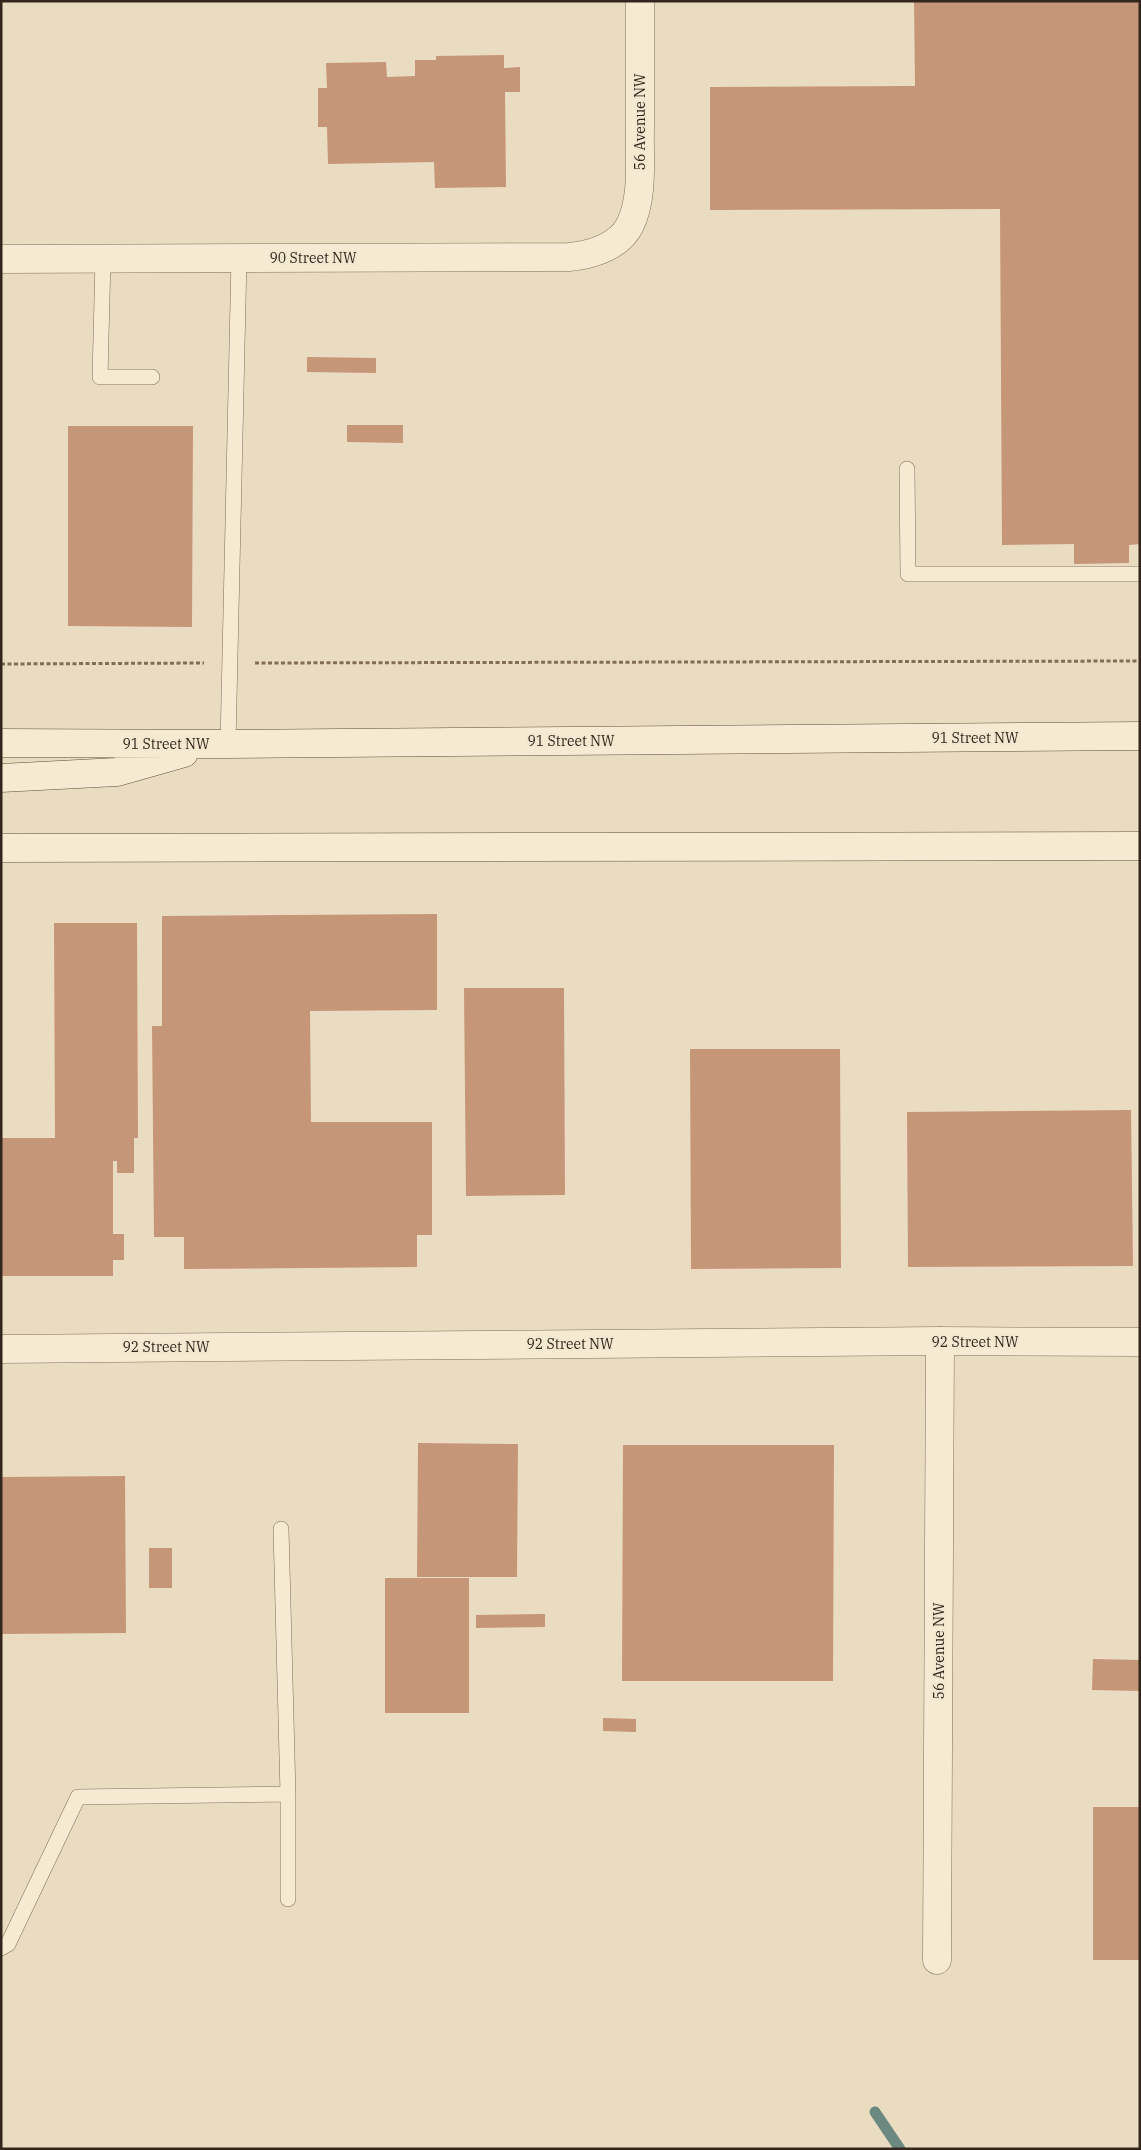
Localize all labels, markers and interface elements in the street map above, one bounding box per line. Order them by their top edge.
street label: 56 Avenue NW [631,73,649,170]
street label: 90 Street NW [269,249,357,267]
street label: 91 Street NW [931,729,1019,747]
street label: 91 Street NW [527,732,615,750]
street label: 91 Street NW [122,735,210,753]
street label: 92 Street NW [931,1333,1019,1351]
street label: 92 Street NW [526,1335,614,1353]
street label: 92 Street NW [122,1338,210,1356]
street label: 56 Avenue NW [930,1602,948,1699]

